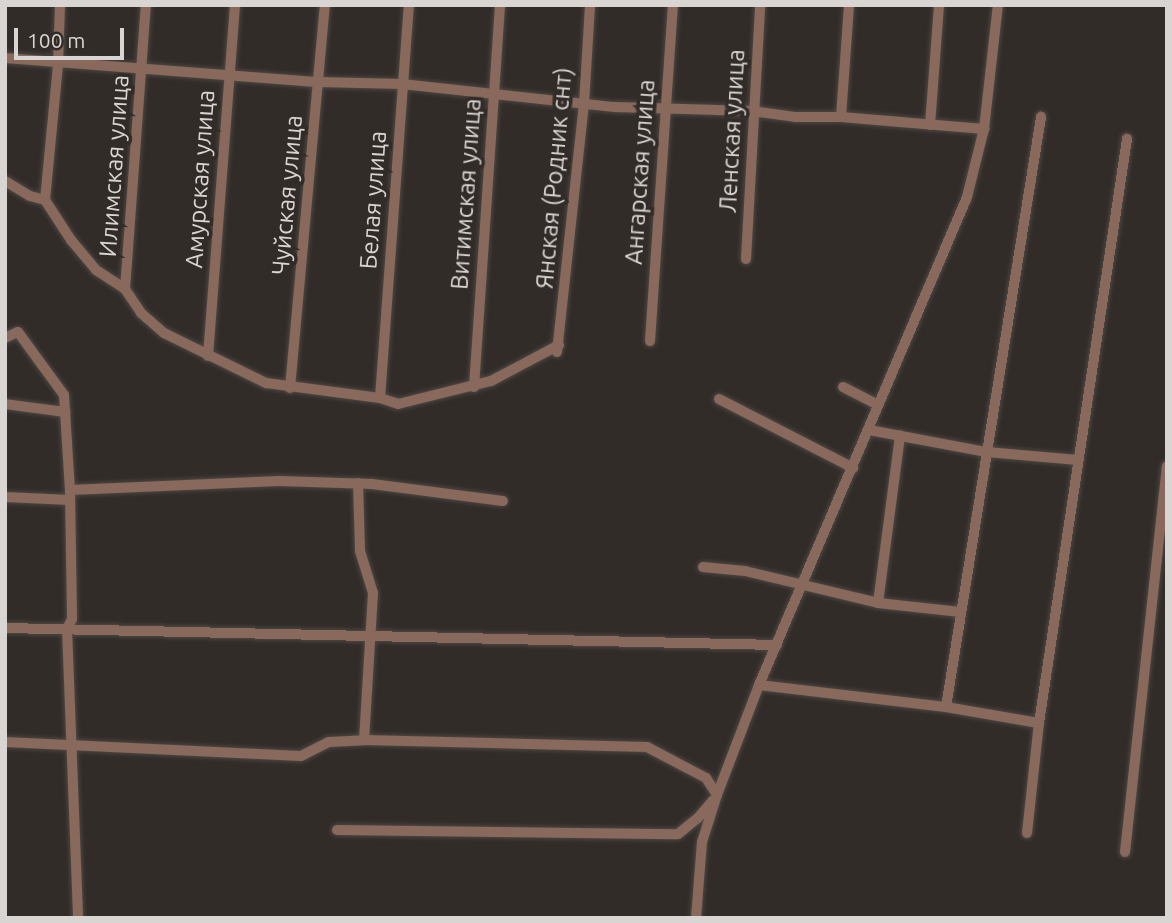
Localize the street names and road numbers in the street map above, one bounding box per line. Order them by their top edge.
street label: Ленская улица [713,48,751,214]
street label: Янская (Родник снт) [530,66,578,290]
street label: Илимская улица [93,74,135,258]
street label: Ангарская улица [619,78,661,266]
street label: Амурская улица [179,89,221,269]
street label: Витимская улица [445,97,487,291]
street label: Чуйская улица [266,114,308,276]
street label: Белая улица [354,130,392,270]

